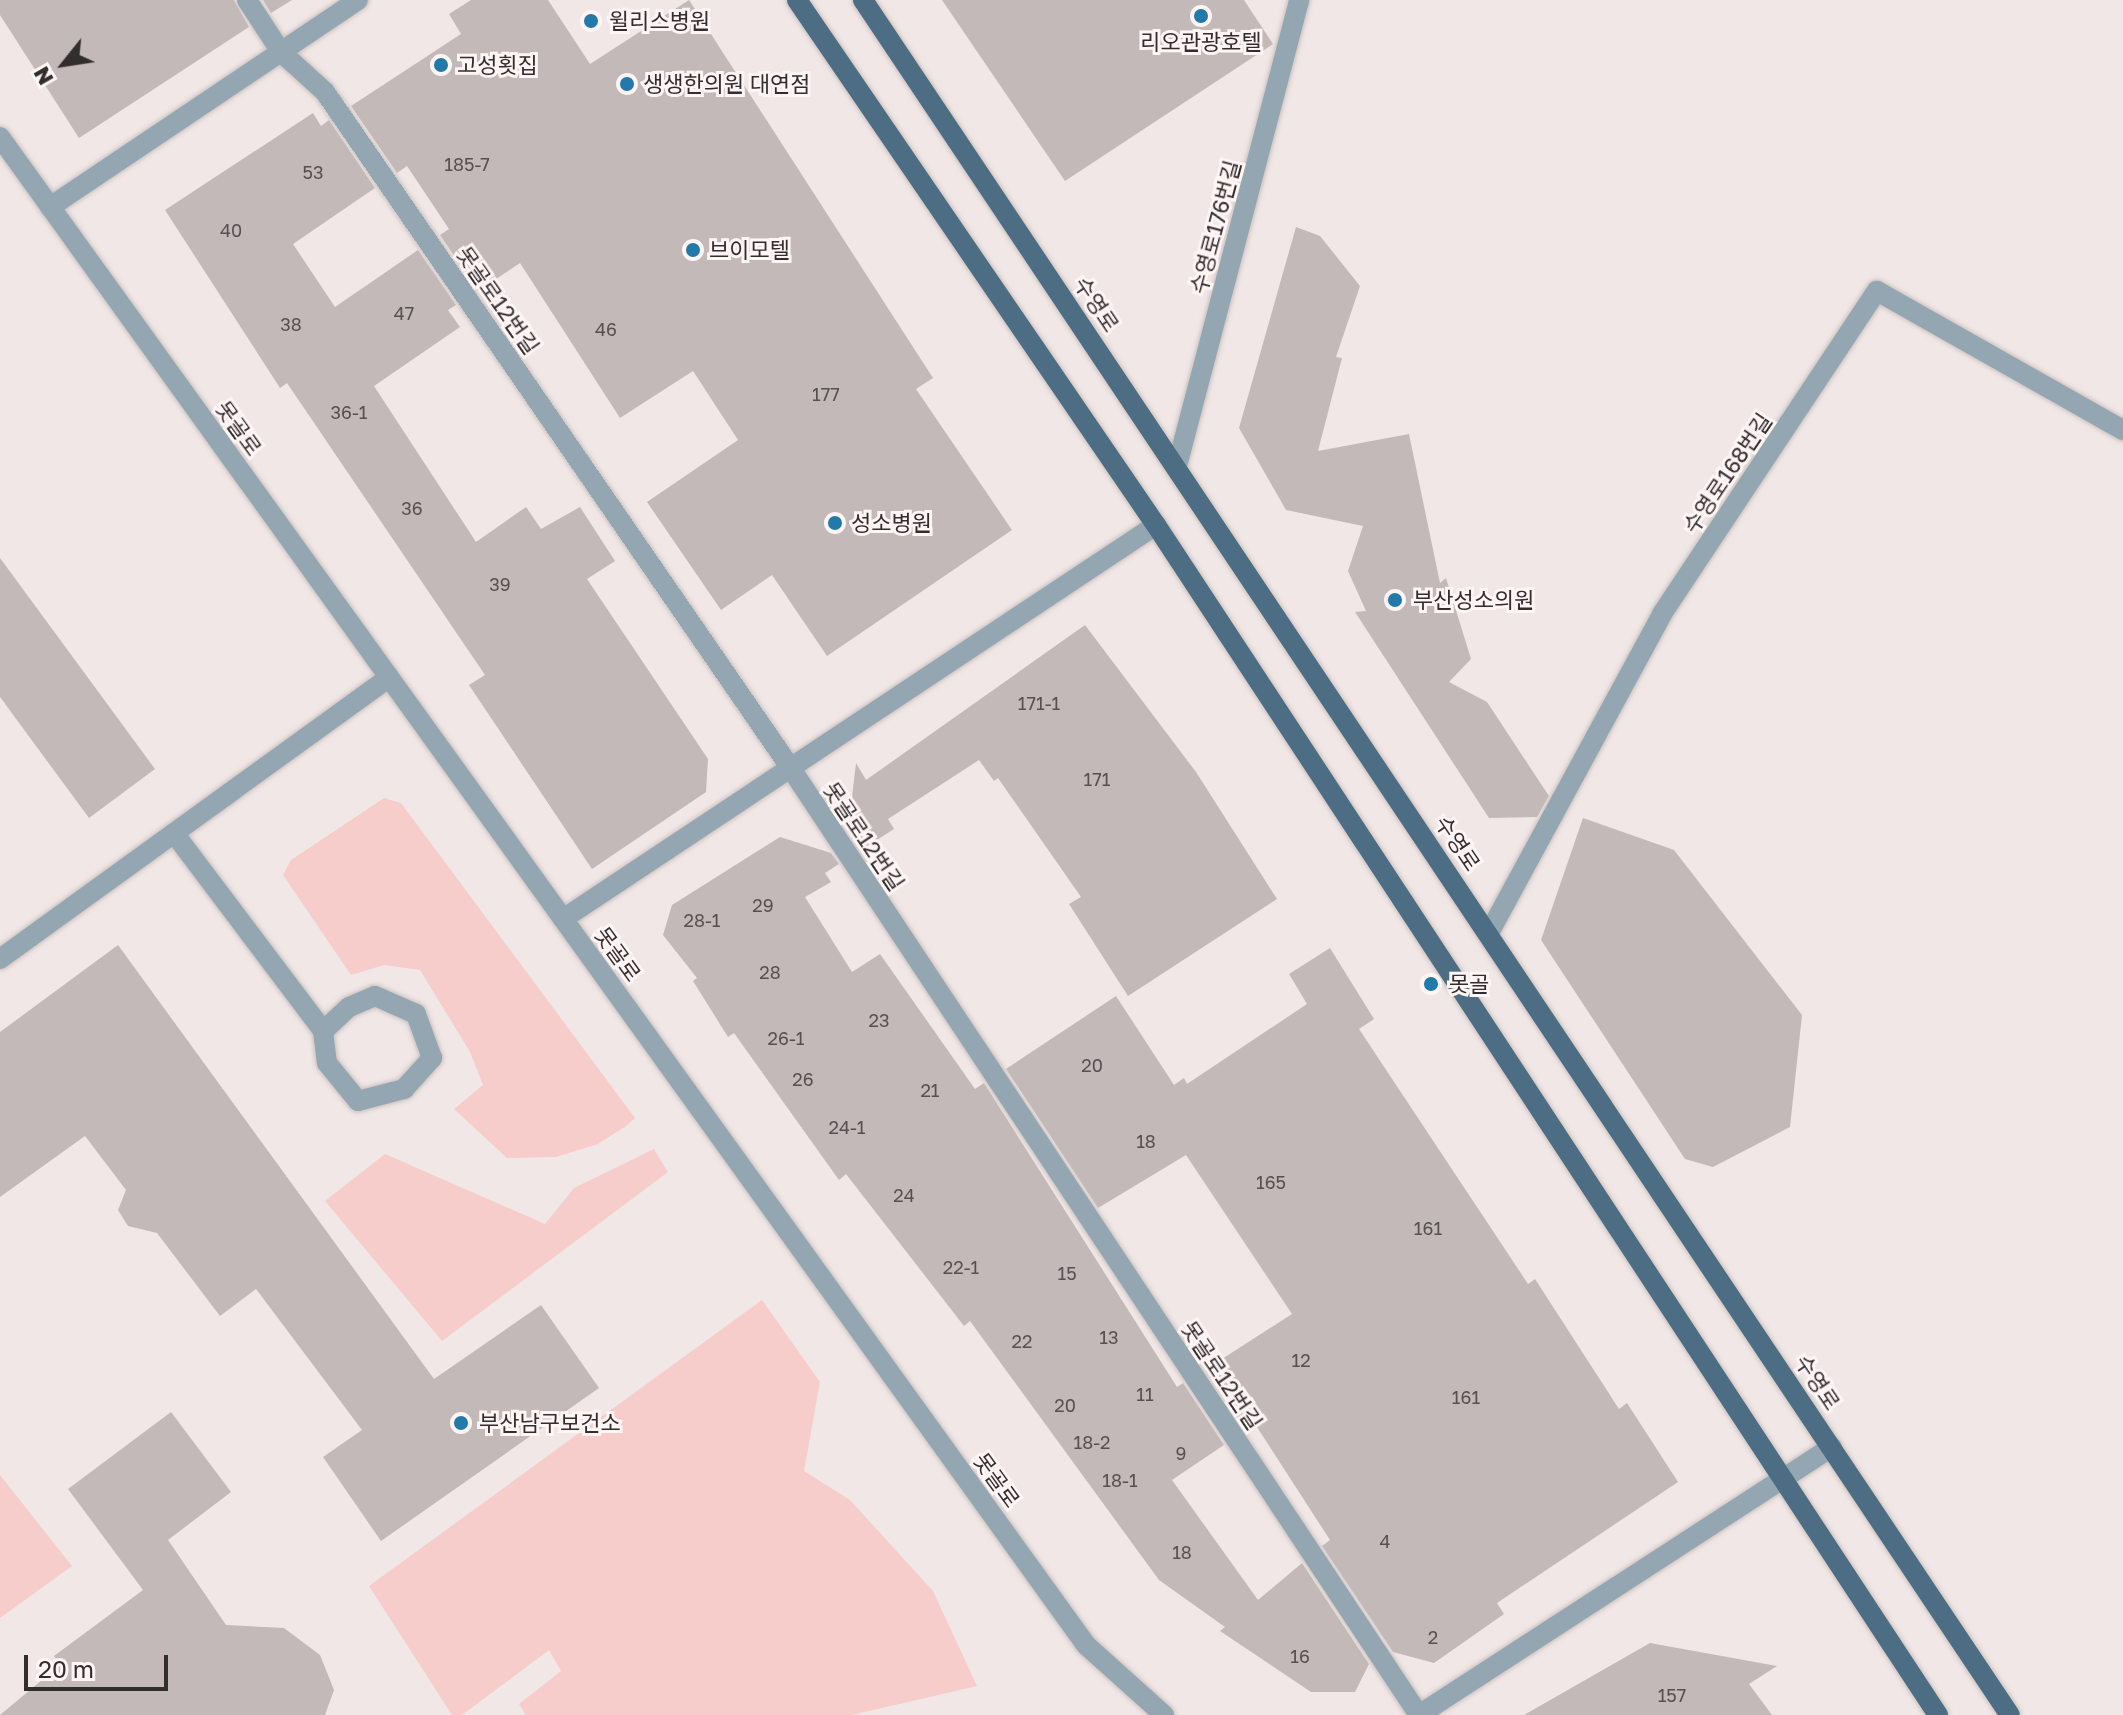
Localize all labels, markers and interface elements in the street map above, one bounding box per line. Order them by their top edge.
marker: 리오관광호텔 [1192,7,1210,25]
place label: 윌리스병원 [609,8,710,34]
marker: 윌리스병원 [580,10,602,32]
north arrow [24,24,104,104]
place label: 리오관광호텔 [1140,29,1262,55]
place label: 고성횟집 [457,52,538,78]
marker: 고성횟집 [432,56,450,74]
text: N [27,62,59,90]
place label: 생생한의원 대연점 [643,71,810,97]
marker: 생생한의원 대연점 [618,75,636,93]
house number: 185-7 [444,153,490,175]
street label: 수영로176번길 [1185,157,1245,297]
house number: 53 [303,161,323,183]
house number: 40 [220,219,242,241]
place label: 브이모텔 [709,237,790,263]
street label: 못골로12번길 [451,241,545,359]
marker: 브이모텔 [684,241,702,259]
street label: 수영로 [1069,271,1125,337]
house number: 47 [394,302,414,324]
house number: 38 [280,313,302,335]
house number: 46 [595,318,617,340]
house number: 177 [812,383,840,405]
street label: 못골로 [210,396,268,460]
house number: 36-1 [331,401,367,423]
street label: 수영로168번길 [1677,408,1777,538]
house number: 36 [401,497,423,519]
place label: 성소병원 [851,510,932,536]
marker: 성소병원 [826,514,844,532]
house number: 39 [489,573,511,595]
place label: 부산성소의원 [1413,587,1534,613]
marker: 부산성소의원 [1384,589,1406,611]
house number: 171-1 [1018,692,1060,714]
house number: 171 [1084,768,1110,790]
street label: 못골로12번길 [818,777,910,895]
street label: 수영로 [1430,810,1486,876]
house number: 29 [752,894,774,916]
house number: 28-1 [684,909,720,931]
street label: 못골로 [589,922,647,986]
house number: 28 [759,961,781,983]
place label: 못골 [1449,971,1489,997]
marker: 못골 [1420,973,1442,995]
house number: 23 [869,1009,889,1031]
house number: 26-1 [768,1027,804,1049]
house number: 20 [1081,1054,1103,1076]
house number: 26 [792,1068,814,1090]
house number: 21 [920,1079,940,1101]
house number: 24-1 [829,1116,865,1138]
house number: 18 [1136,1130,1156,1152]
house number: 165 [1256,1171,1286,1193]
house number: 24 [893,1184,915,1206]
house number: 161 [1414,1217,1442,1239]
house number: 22-1 [943,1256,979,1278]
house number: 15 [1057,1262,1077,1284]
street label: 못골로12번길 [1176,1316,1268,1434]
house number: 13 [1099,1326,1119,1348]
house number: 22 [1012,1330,1032,1352]
house number: 12 [1291,1349,1311,1371]
street label: 수영로 [1790,1349,1846,1415]
house number: 11 [1136,1383,1154,1405]
house number: 161 [1452,1386,1480,1408]
house number: 20 [1054,1394,1076,1416]
place label: 부산남구보건소 [479,1410,621,1436]
marker: 부산남구보건소 [450,1412,472,1434]
house number: 18-2 [1074,1431,1110,1453]
house number: 9 [1176,1442,1186,1464]
street label: 못골로 [968,1448,1026,1512]
house number: 18-1 [1102,1469,1138,1491]
house number: 4 [1380,1530,1390,1552]
house number: 18 [1172,1541,1192,1563]
house number: 2 [1428,1626,1438,1648]
scale bar [28,1639,172,1689]
house number: 16 [1290,1645,1310,1667]
text: 20 m [38,1654,94,1683]
house number: 157 [1658,1684,1686,1706]

